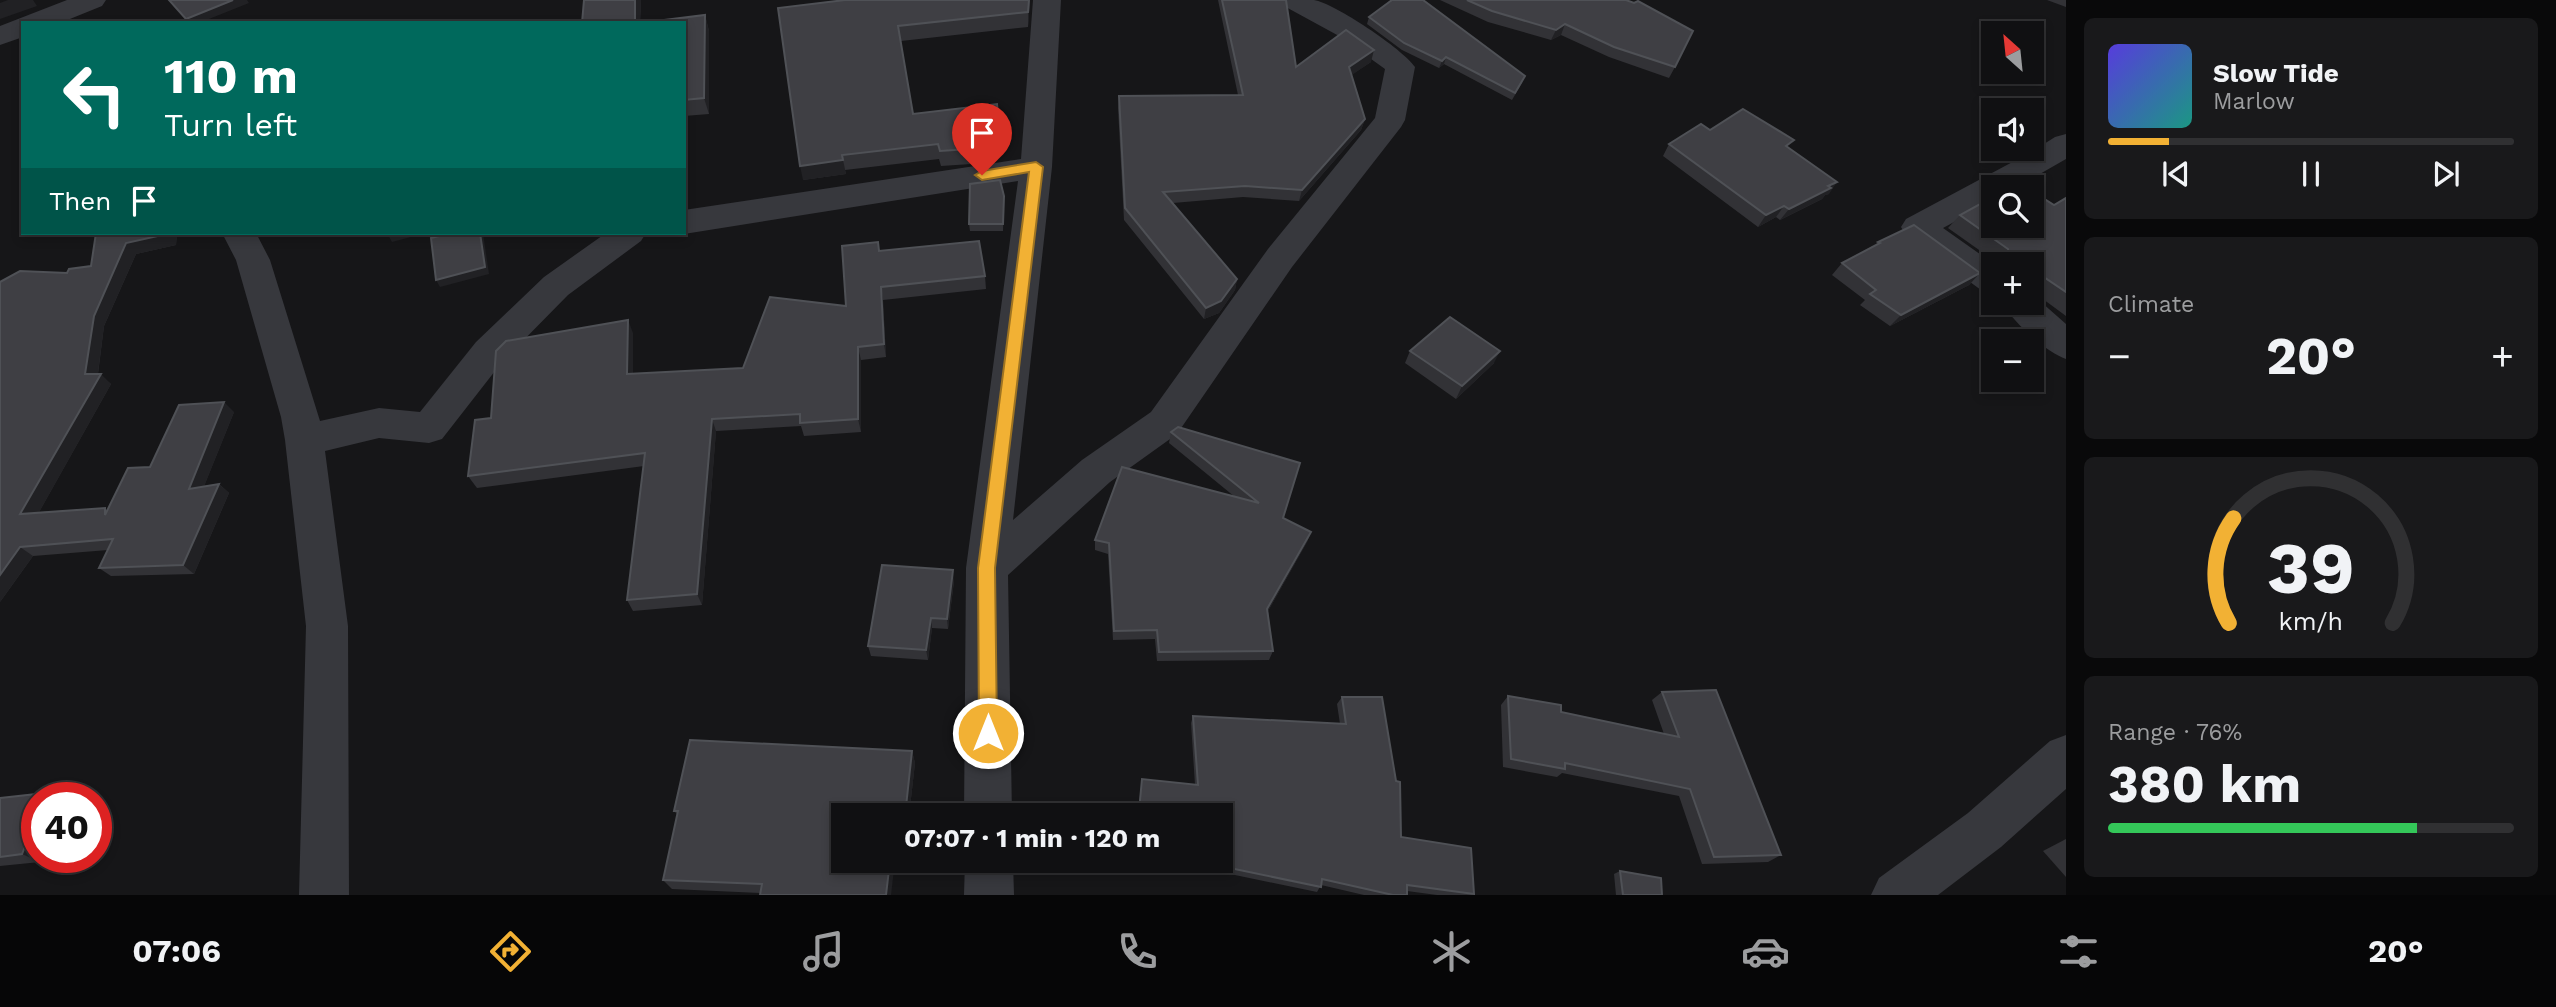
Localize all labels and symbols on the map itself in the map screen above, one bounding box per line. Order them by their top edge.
north arrow [1981,21,2044,84]
pin [952,103,1012,175]
position arrow [951,696,1025,770]
speed limit sign: 40 [21,782,112,873]

